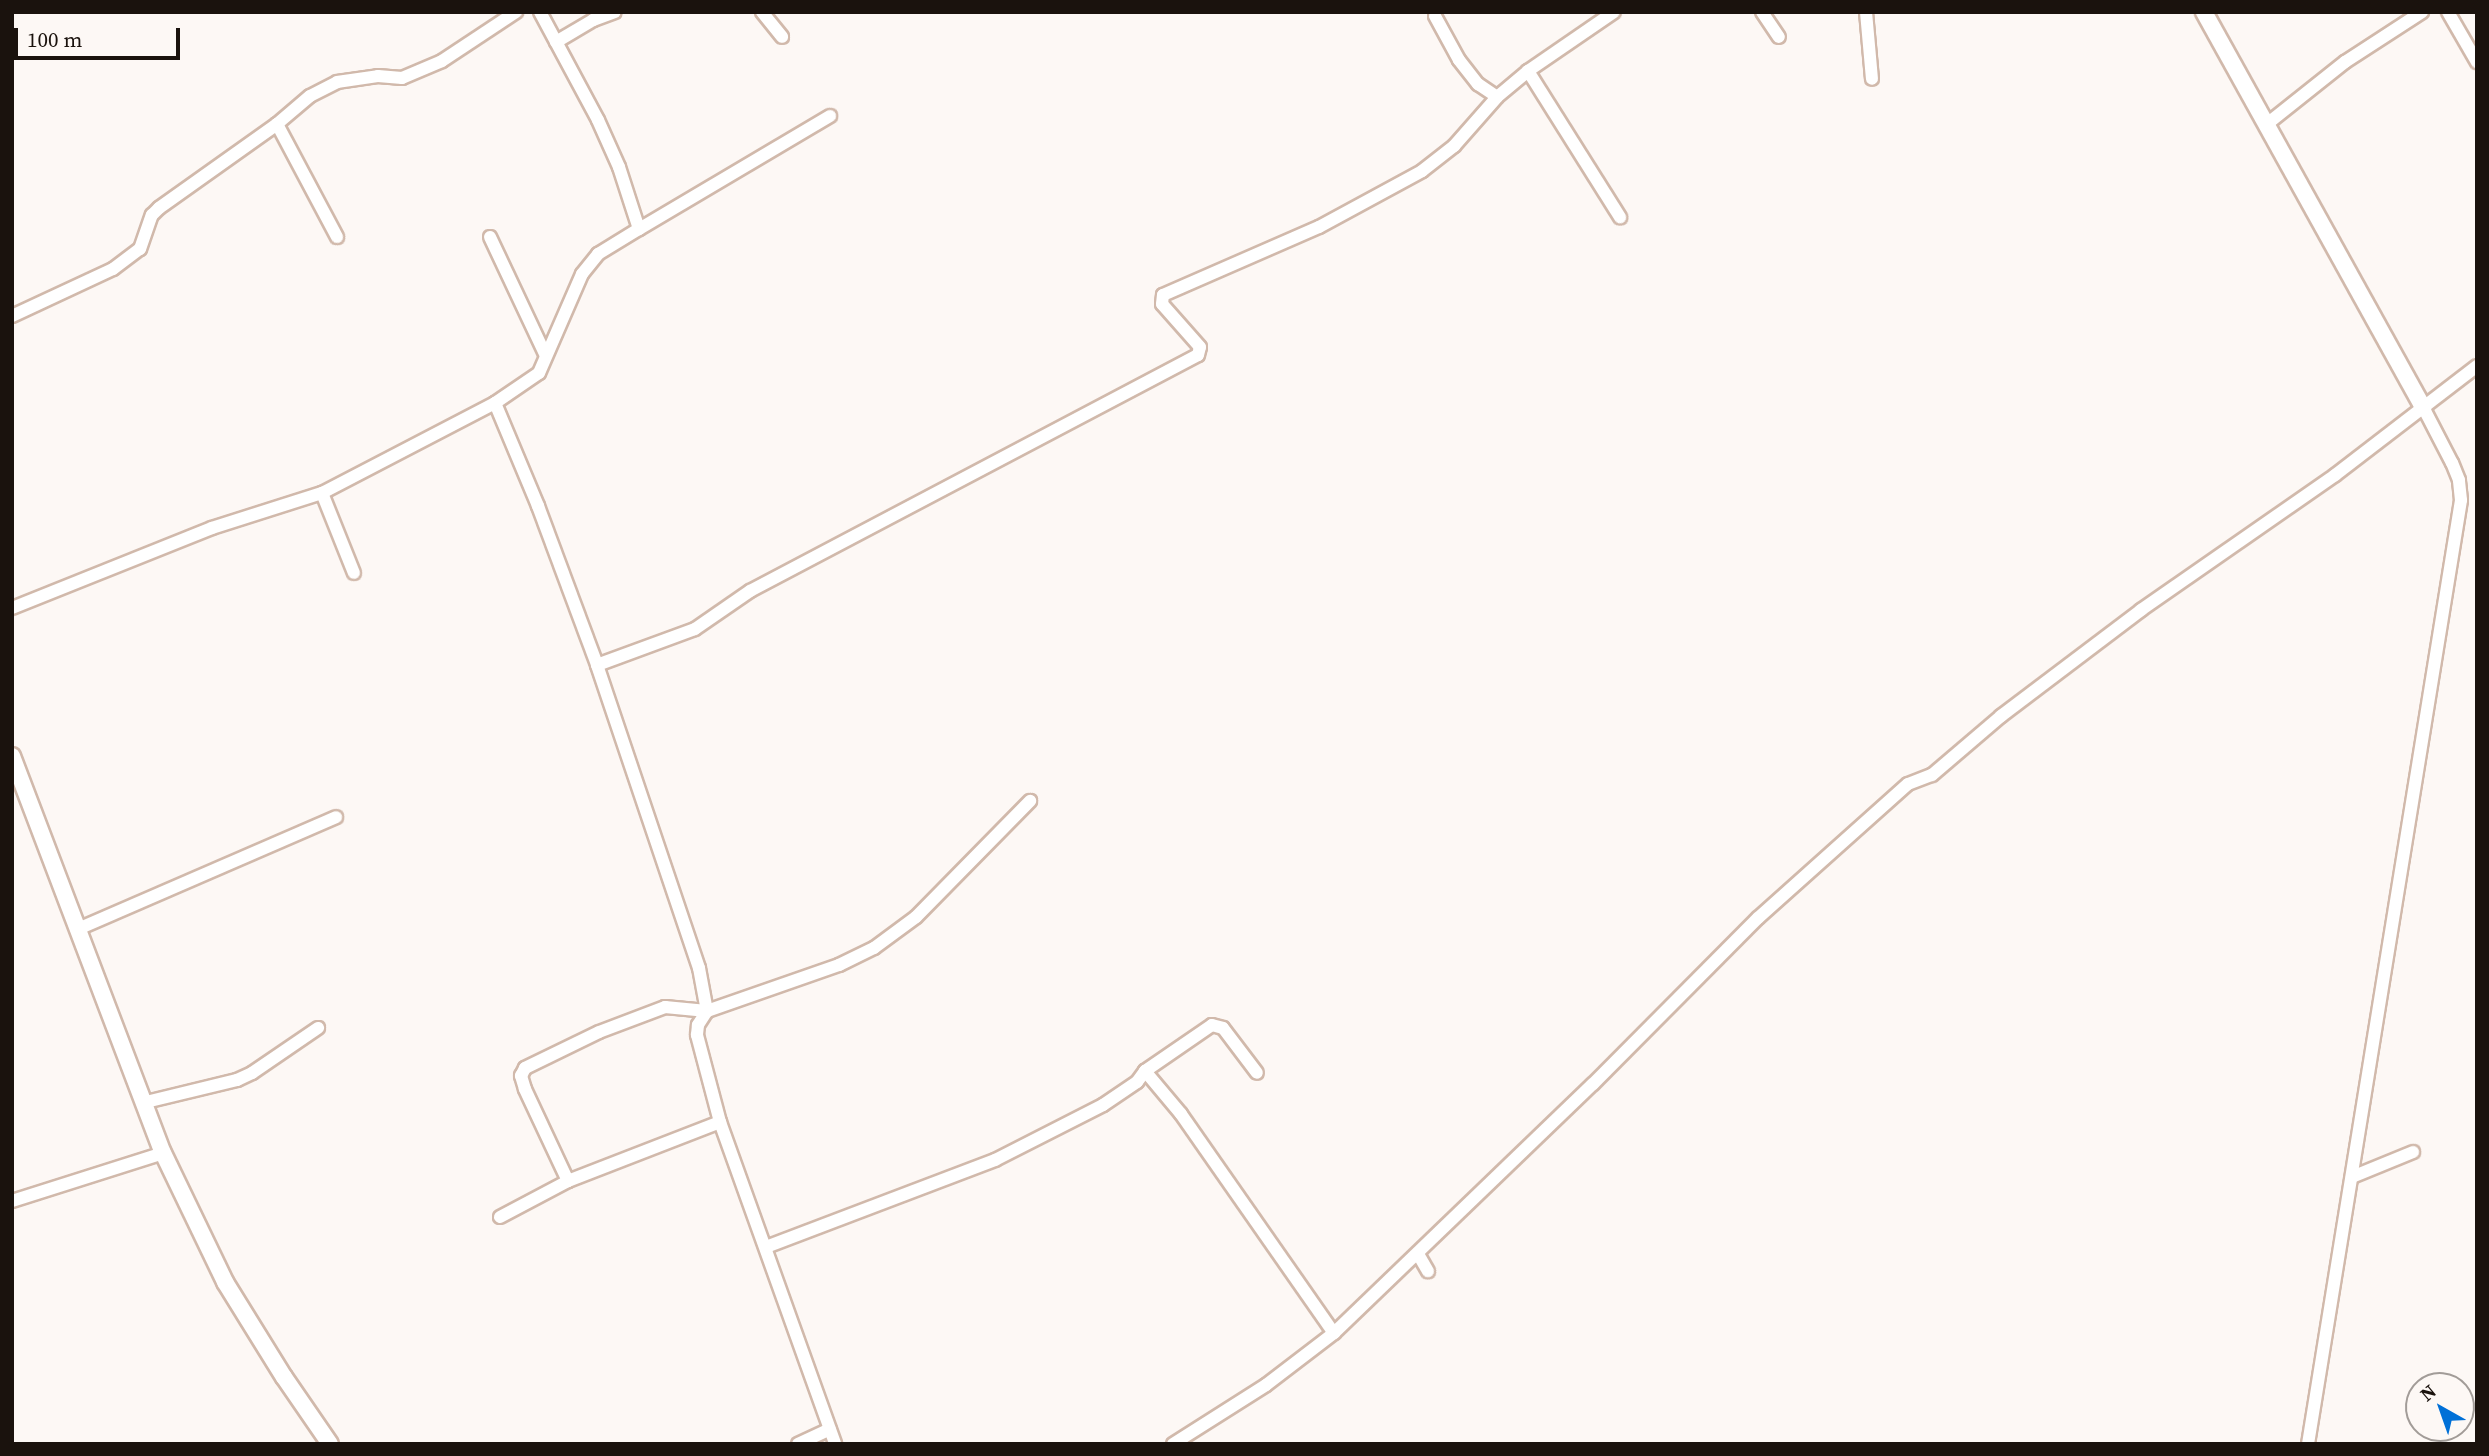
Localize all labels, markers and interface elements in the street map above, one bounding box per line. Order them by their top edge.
scale bar [18,14,184,58]
text: 100 m [27,25,82,54]
north arrow [2405,1372,2475,1442]
text: N [2414,1378,2441,1407]

